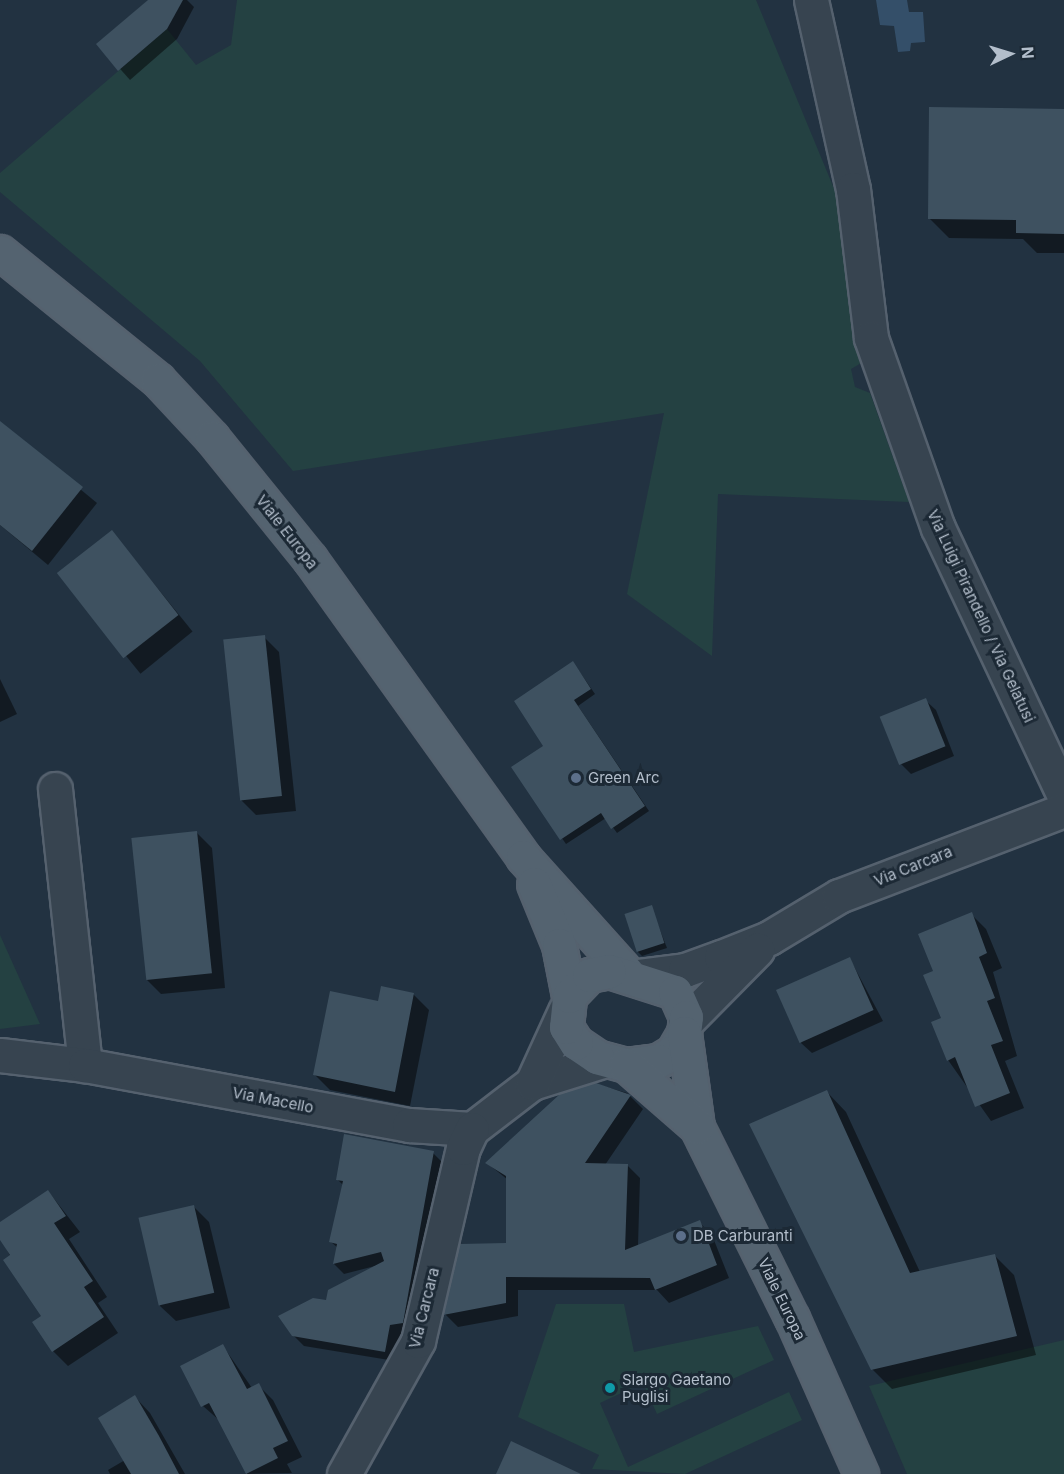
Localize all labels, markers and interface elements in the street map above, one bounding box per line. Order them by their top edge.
north arrow [980,24,1040,84]
text: N [1018,46,1038,60]
street label: Viale Europa [253,491,321,573]
street label: Via Luigi Pirandello / Via Gelatusi [924,507,1038,725]
place label: Green Arc [588,769,659,787]
marker: Green Arc [569,771,583,785]
street label: Via Carcara [871,842,955,890]
street label: Via Macello [231,1083,315,1117]
place label: DB Carburanti [693,1227,793,1245]
marker: DB Carburanti [674,1229,688,1243]
street label: Viale Europa [754,1255,810,1343]
street label: Via Carcara [405,1266,443,1350]
place label: Slargo Gaetano Puglisi [622,1370,731,1405]
marker: Slargo Gaetano Puglisi [603,1381,617,1395]

